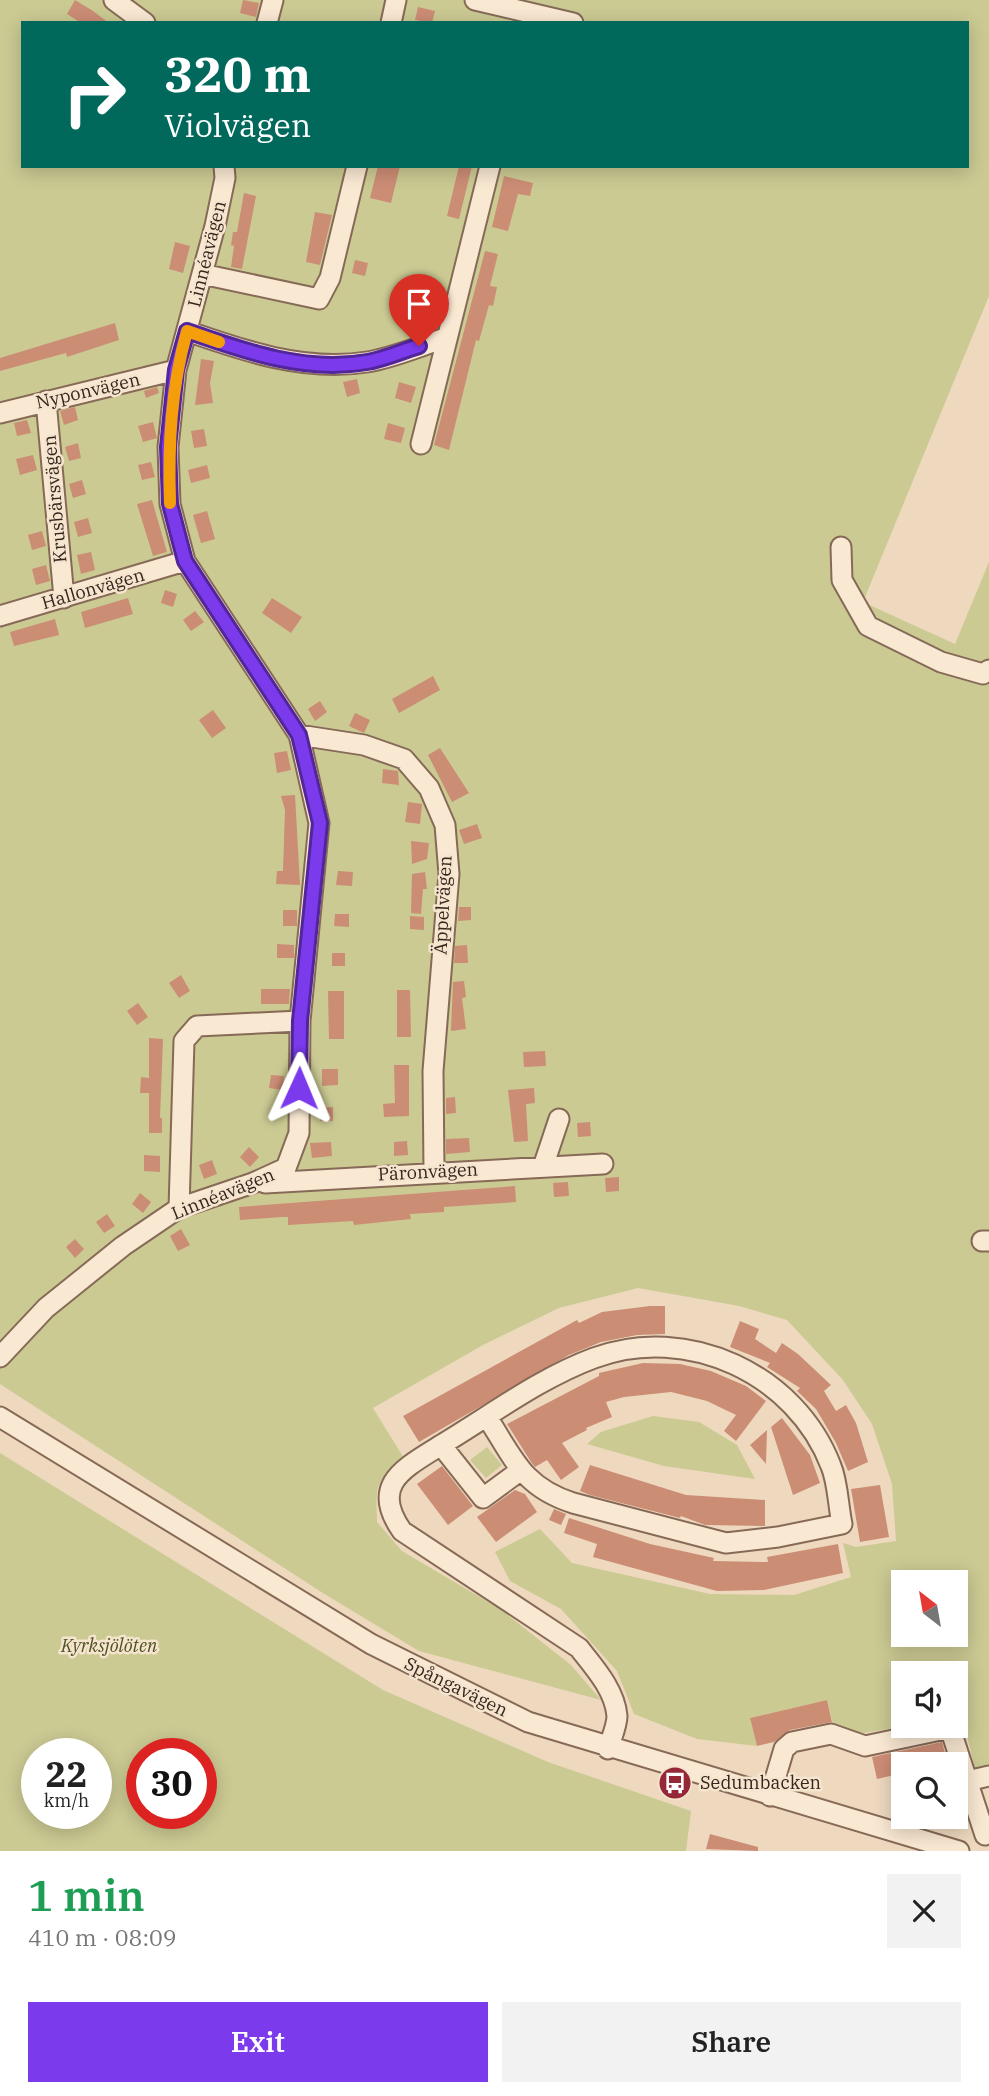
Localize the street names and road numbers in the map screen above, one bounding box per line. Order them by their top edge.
street label: Linnéavägen [182,198,231,309]
street label: Nyponvägen [34,367,142,414]
street label: Krusbärsvägen [37,434,72,564]
street label: Hallonvägen [39,563,147,614]
street label: Äppelvägen [428,855,457,955]
street label: Päronvägen [377,1157,479,1186]
street label: Linnéavägen [168,1163,278,1225]
street label: Spångavägen [401,1652,512,1722]

